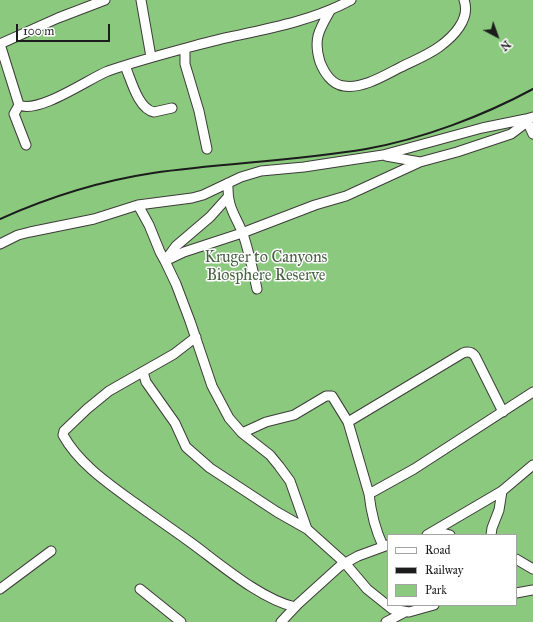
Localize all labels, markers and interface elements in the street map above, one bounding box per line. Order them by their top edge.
scale bar [18,16,112,42]
north arrow [477,16,517,56]
text: 100 m [23,24,54,38]
text: N [497,37,513,53]
park label: Kruger to Canyons Biosphere Reserve [205,248,327,286]
legend [387,534,517,606]
text: Road [425,543,451,557]
text: Railway [425,563,463,577]
text: Park [425,583,447,597]

